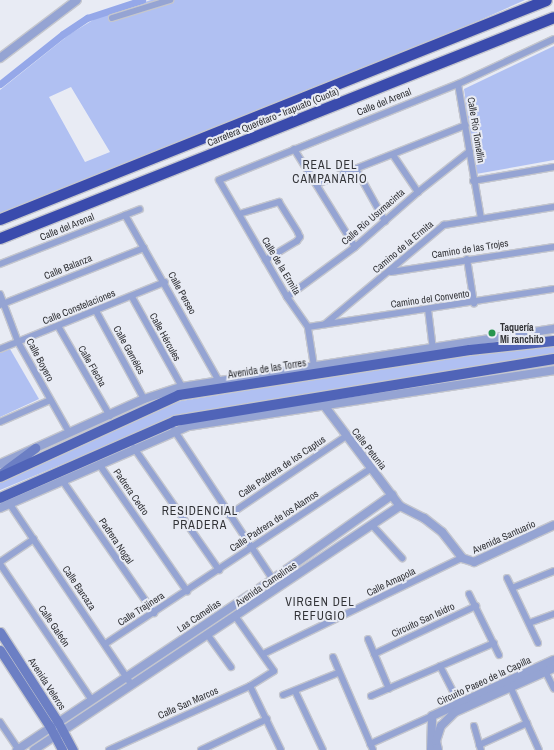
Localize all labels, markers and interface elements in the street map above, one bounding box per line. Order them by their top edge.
street label: Carretera Querétaro - Irapuato (Cuota) [205,85,341,149]
street label: Calle del Arenal [355,86,413,118]
street label: Calle Río Tomellin [465,96,487,164]
district label: REAL DEL CAMPANARIO [292,159,368,187]
street label: Calle Río Usumacinta [339,186,407,248]
street label: Calle del Arenal [38,211,96,243]
street label: Camino de la Ermita [370,218,436,276]
street label: Calle de la Ermita [259,235,303,297]
street label: Camino de las Trojes [431,237,509,261]
street label: Calle Balanza [42,252,94,282]
street label: Calle Perseo [165,270,199,316]
street label: Calle Constelaciones [41,287,117,327]
street label: Camino del Convento [390,288,470,310]
street label: Calle Hércules [147,311,183,363]
place label: Taquería Mi ranchito [500,321,544,344]
street label: Calle Gemélos [111,324,147,376]
marker: Taquería Mi ranchito [487,328,497,338]
street label: Calle Boyero [24,336,56,384]
street label: Calle Flecha [75,343,109,389]
street label: Avenida de las Torres [227,357,307,381]
street label: Calle Petunia [349,426,389,472]
street label: Calle Padrera de los Captus [236,433,328,501]
street label: Padrera Cedro [111,467,151,517]
street label: Calle Padrera de los Alamos [227,488,321,554]
district label: RESIDENCIAL PRADERA [162,505,238,533]
street label: Padrera Nogal [96,516,136,566]
street label: Avenida Santuario [471,518,537,556]
street label: Avenida Camelinas [233,559,299,609]
street label: Calle Barcaza [60,563,98,613]
street label: Calle Amapola [364,565,418,599]
street label: Calle Trajinera [115,589,167,629]
district label: VIRGEN DEL REFUGIO [285,596,355,624]
street label: Las Camelias [175,597,223,635]
street label: Circuito San Isidro [389,600,457,640]
street label: Calle Galeón [36,603,72,649]
street label: Circuito Paseo de la Capilla [435,654,533,708]
street label: Avenida Veleros [26,656,68,712]
street label: Calle San Marcos [156,684,220,722]

